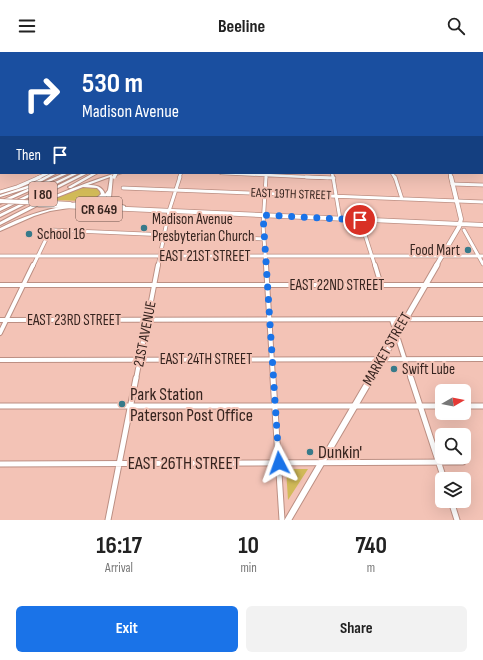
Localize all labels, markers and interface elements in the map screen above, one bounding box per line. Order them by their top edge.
icon: menu [16,15,38,37]
icon: search [445,15,467,37]
text: Beeline [218,16,265,37]
text: 530 m [82,67,143,100]
icon: right [16,68,68,120]
text: Madison Avenue [82,101,179,122]
icon: arrive [49,144,71,166]
text: Then [16,146,41,165]
road number: I 80 [29,182,57,206]
street label: EAST 19TH STREET [250,185,332,203]
road number: CR 649 [76,197,122,221]
pin [343,203,377,237]
icon: arrive [349,209,371,231]
place label: Madison Avenue Presbyterian Church [152,210,254,246]
marker: Madison Avenue Presbyterian Church [139,223,149,233]
place label: School 16 [37,225,85,244]
marker: School 16 [24,229,34,239]
place label: Food Mart [410,241,460,260]
marker: Food Mart [463,245,473,255]
street label: EAST 21ST STREET [159,247,251,266]
street label: EAST 22ND STREET [290,276,384,295]
street label: 21ST AVENUE [129,300,161,368]
street label: MARKET STREET [358,309,416,389]
street label: EAST 23RD STREET [27,311,121,330]
street label: EAST 24TH STREET [160,350,252,369]
place label: Swift Lube [402,360,455,379]
marker: Swift Lube [389,364,399,374]
place label: Park Station Paterson Post Office [130,384,253,426]
north arrow [435,384,471,420]
map controls [435,384,471,508]
marker: Park Station Paterson Post Office [117,399,127,409]
button: search [435,428,471,464]
position arrow [258,442,300,484]
place label: Dunkin' [318,442,362,463]
marker: Dunkin' [305,447,315,457]
street label: EAST 26TH STREET [128,453,240,474]
button: layers [435,472,471,508]
text: 16:17 [96,531,142,560]
text: 10 [238,531,259,560]
text: 740 [355,531,387,560]
text: Arrival [105,560,133,576]
text: min [240,560,257,576]
text: m [367,560,375,576]
button: Exit [16,606,238,652]
button: Share [246,606,467,652]

